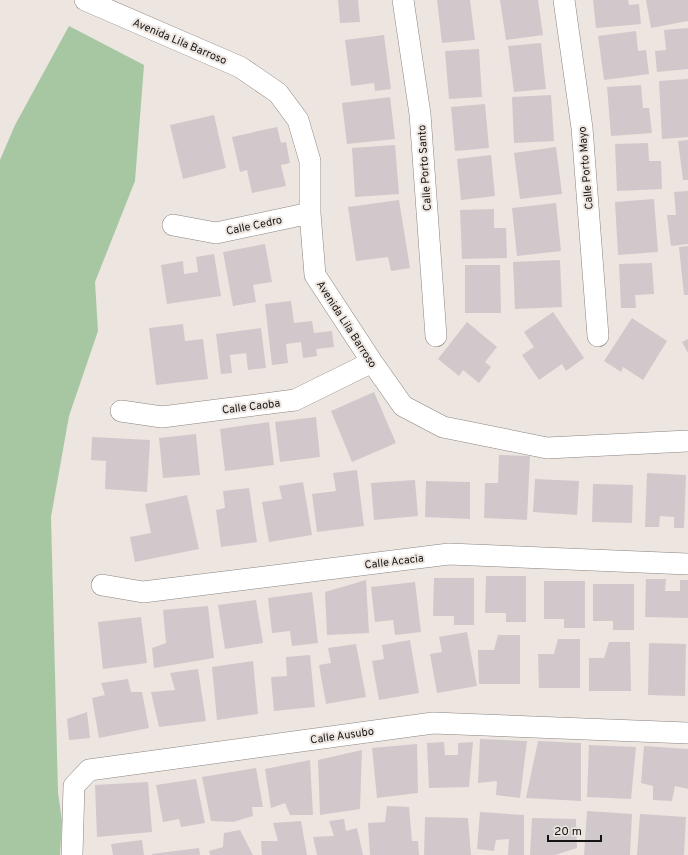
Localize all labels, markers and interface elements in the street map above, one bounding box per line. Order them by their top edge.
street label: Avenida Lila Barroso [130,16,229,68]
street label: Calle Porto Santo [415,124,435,211]
street label: Calle Porto Mayo [575,126,597,210]
street label: Calle Cedro [225,213,283,239]
street label: Avenida Lila Barroso [313,278,380,371]
street label: Calle Caoba [221,396,281,418]
street label: Calle Acacia [364,551,425,573]
street label: Calle Ausubo [309,725,375,747]
scale bar [548,817,601,843]
text: 20 m [554,824,582,840]

